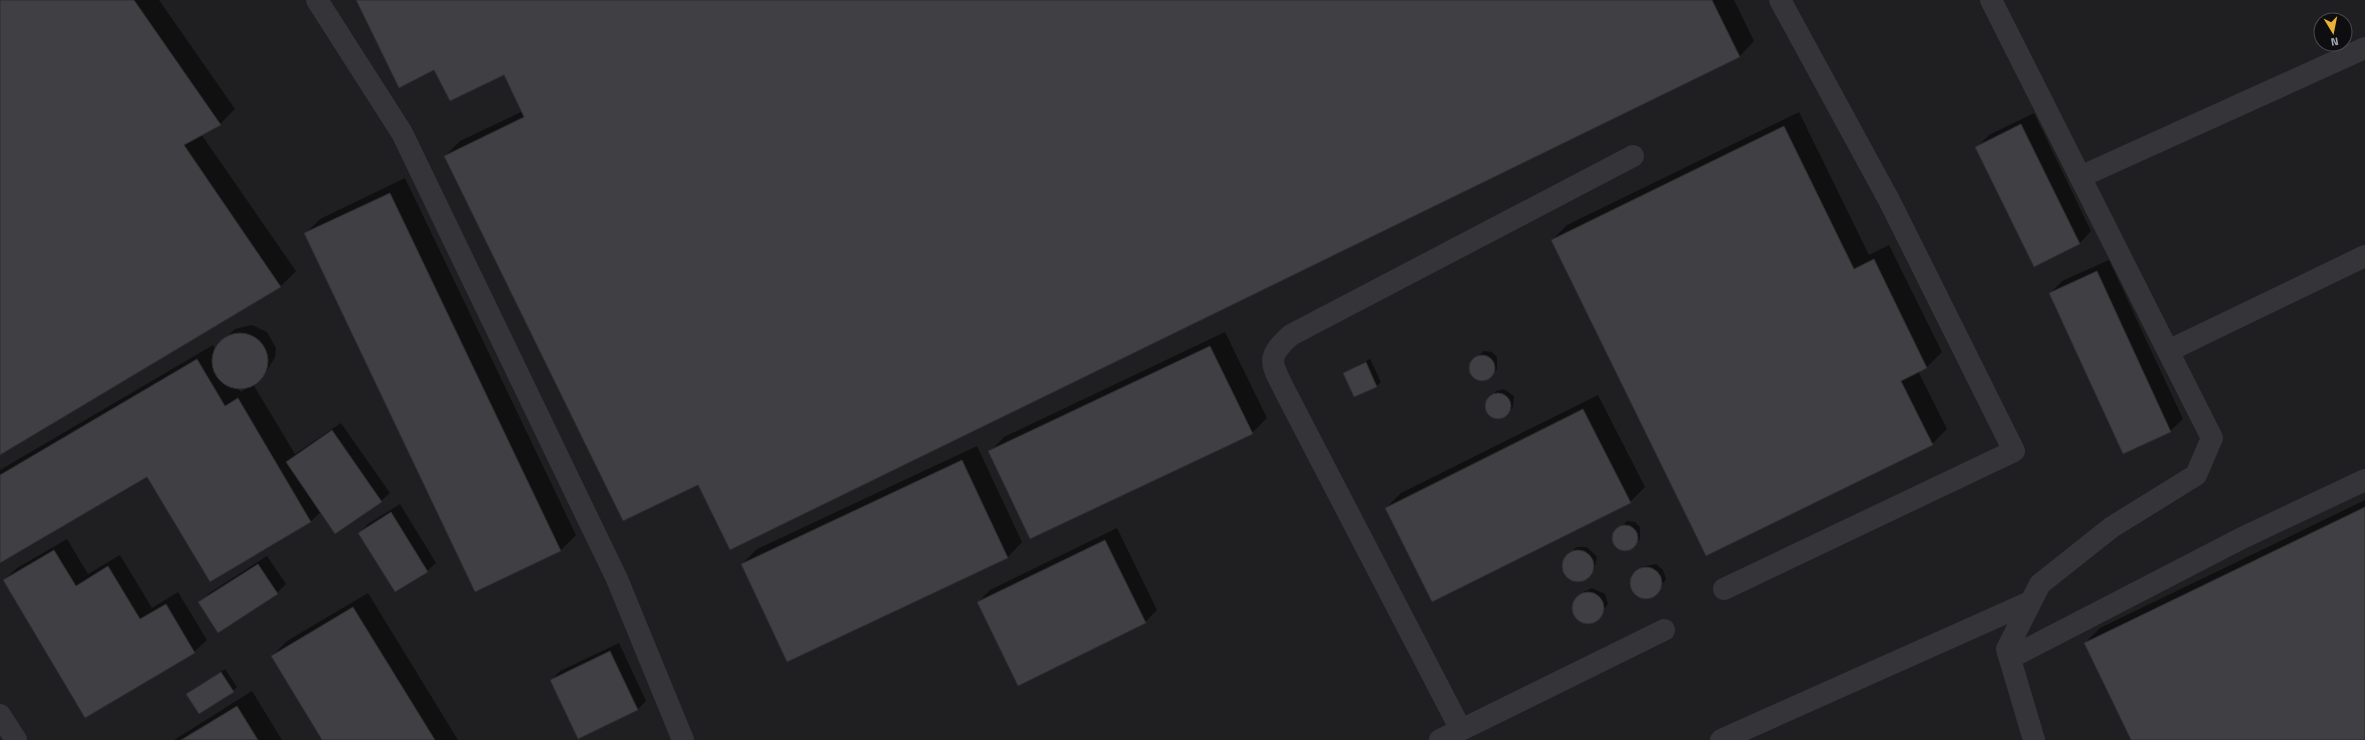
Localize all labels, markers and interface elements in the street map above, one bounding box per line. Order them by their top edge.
north arrow [2313,12,2353,52]
text: N [2330,33,2340,50]

